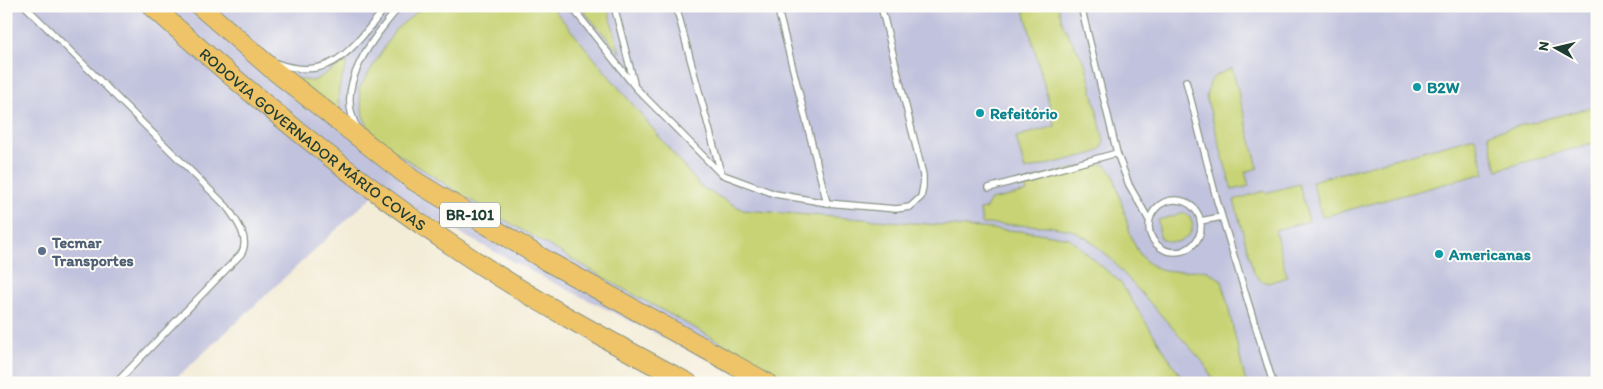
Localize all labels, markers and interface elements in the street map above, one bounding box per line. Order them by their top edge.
north arrow [1530,22,1580,72]
text: N [1535,40,1553,52]
street label: RODOVIA GOVERNADOR MÁRIO COVAS [196,44,430,235]
place label: B2W [1427,78,1460,97]
marker: B2W [1411,81,1423,93]
place label: Refeitório [990,104,1058,123]
marker: Refeitório [974,107,986,119]
road number: BR-101 [440,202,500,228]
place label: Tecmar Transportes [51,233,134,271]
marker: Tecmar Transportes [36,245,48,257]
place label: Americanas [1448,245,1531,264]
marker: Americanas [1433,248,1445,260]

